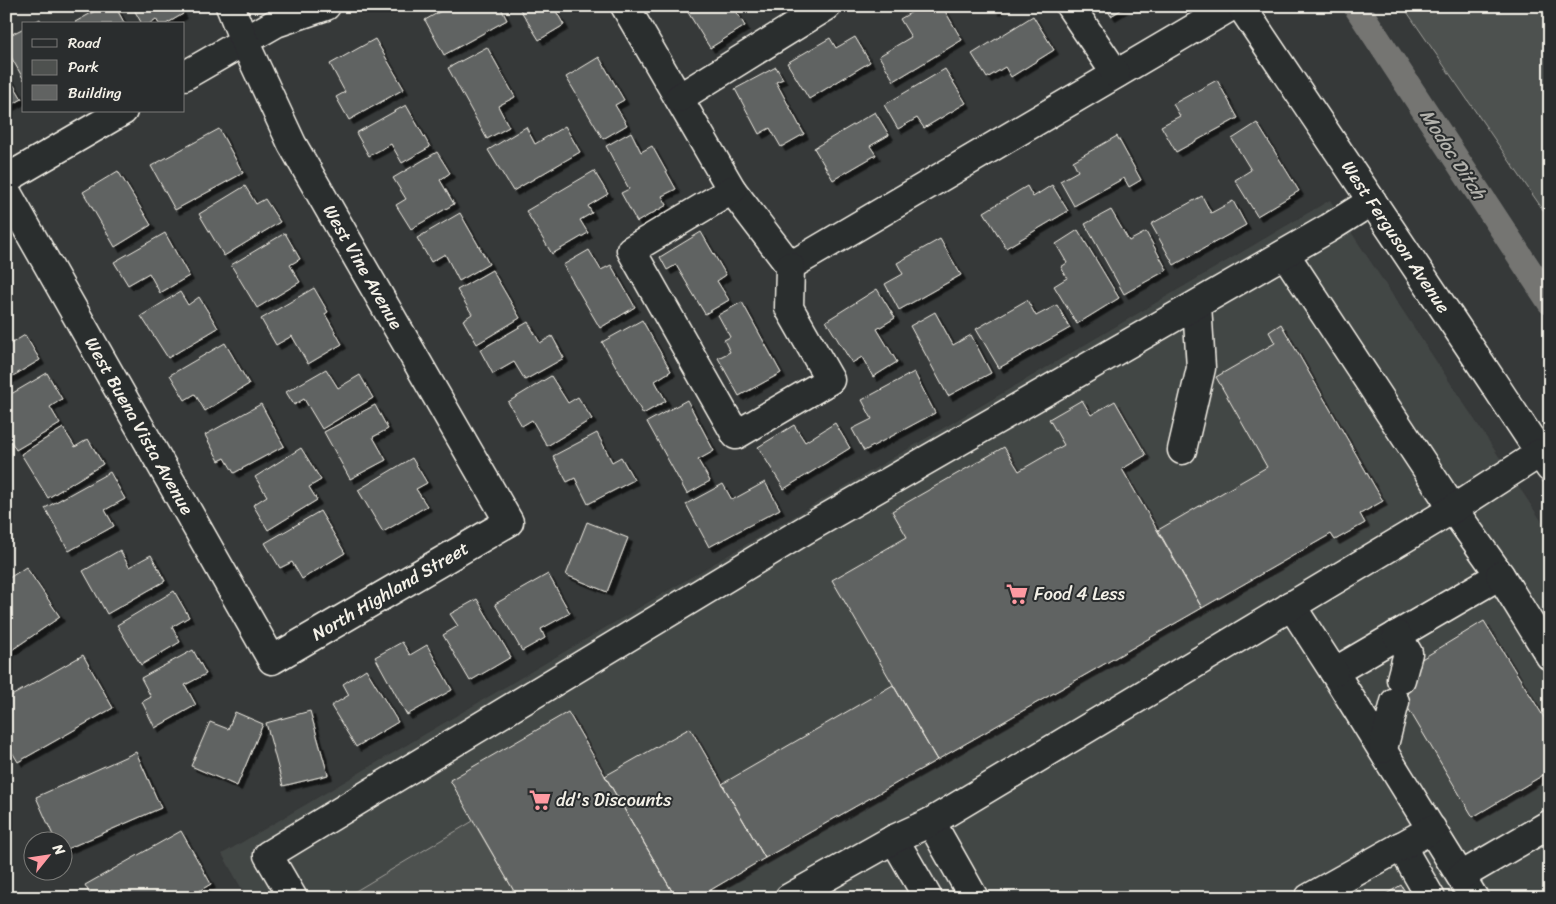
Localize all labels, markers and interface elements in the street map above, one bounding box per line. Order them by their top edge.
legend [22,22,185,112]
text: Road [68,30,101,56]
text: Park [68,54,99,80]
text: Building [68,80,122,106]
water label: Modoc Ditch [1411,102,1496,208]
street label: West Ferguson Avenue [1333,154,1459,320]
street label: West Vine Avenue [314,198,412,336]
street label: West Buena Vista Avenue [76,331,203,521]
street label: North Highland Street [305,533,475,650]
place label: Food 4 Less [1034,578,1125,610]
supermarket icon: Food 4 Less [1004,581,1030,607]
place label: dd's Discounts [556,784,672,816]
supermarket icon: dd's Discounts [527,787,553,813]
north arrow [22,832,72,882]
text: N [45,838,72,860]

